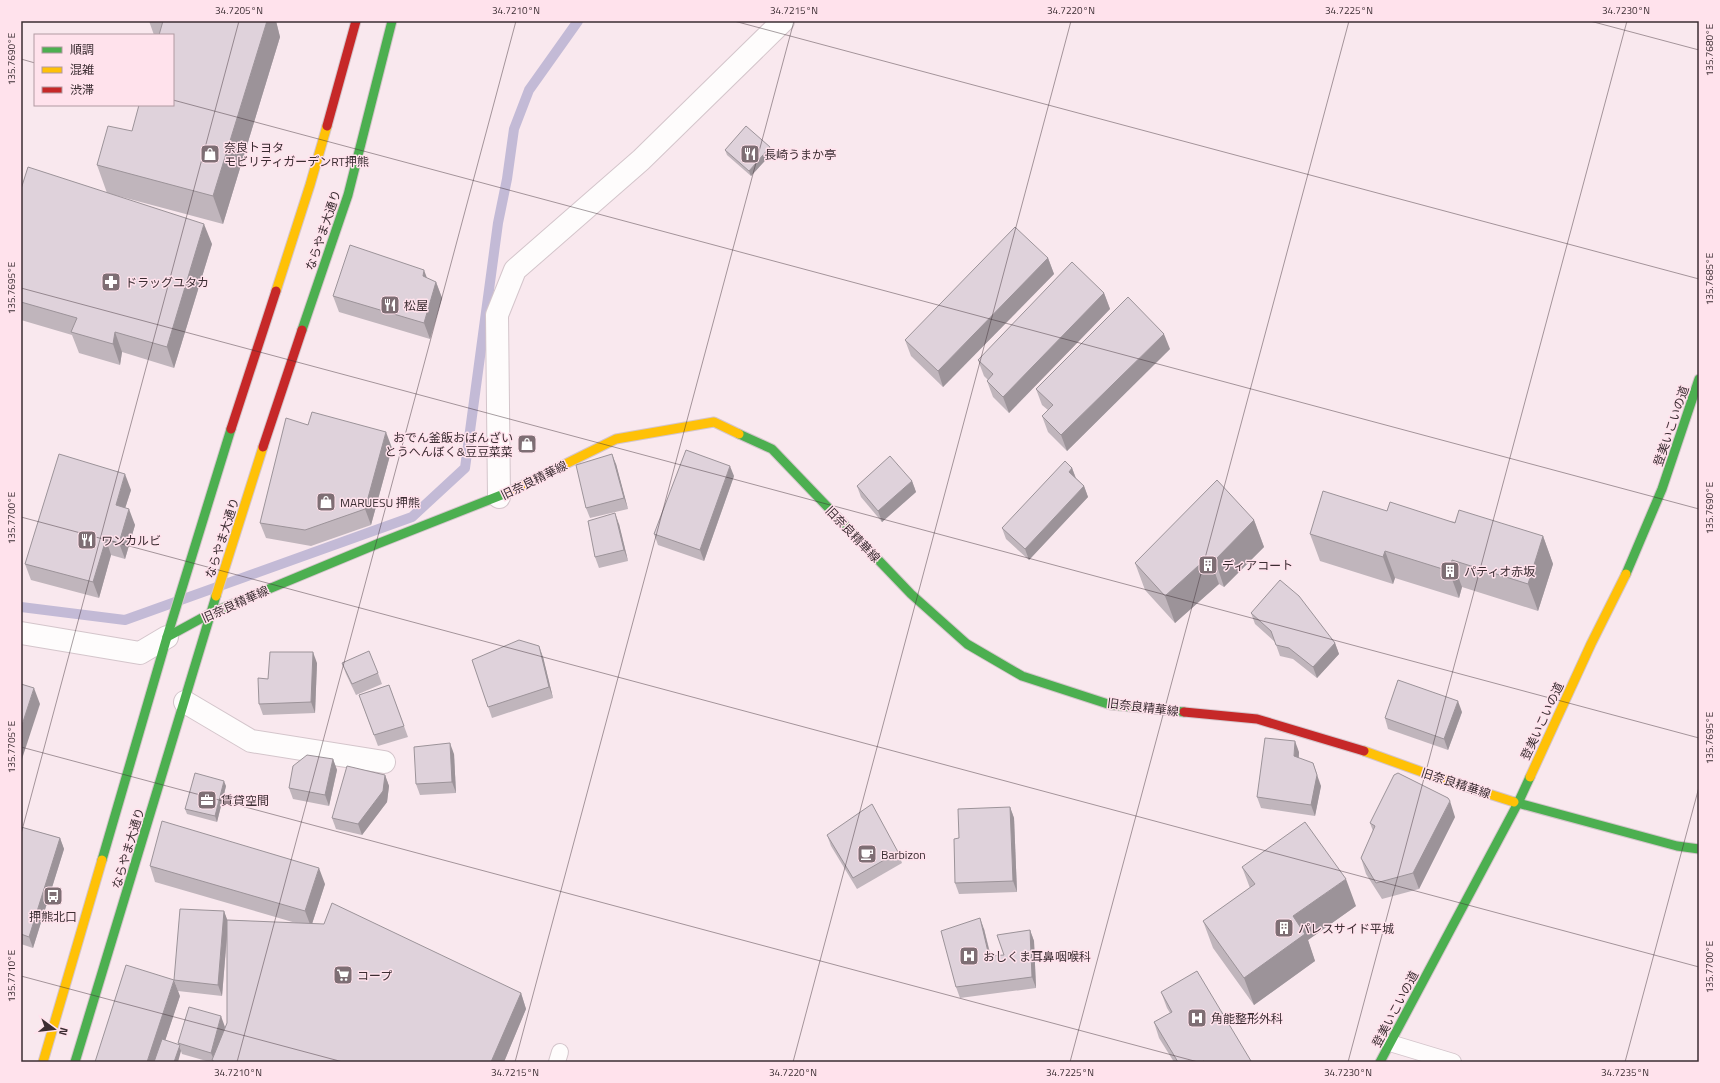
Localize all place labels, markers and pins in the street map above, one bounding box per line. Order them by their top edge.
place label: 奈良トヨタ モビリティガーデンRT押熊 [224,138,369,171]
shop icon: 奈良トヨタ モビリティガーデンRT押熊 [199,143,221,165]
restaurant icon: 長崎うまか亭 [739,143,761,165]
place label: 長崎うまか亭 [764,145,836,164]
pharmacy icon: ドラッグユタカ [100,271,122,293]
place label: ドラッグユタカ [125,273,209,292]
restaurant icon: 松屋 [379,294,401,316]
place label: 松屋 [404,296,428,315]
place label: おでん釜飯おばんざい とうへんぼく&豆豆菜菜 [385,428,513,461]
shop icon: おでん釜飯おばんざい とうへんぼく&豆豆菜菜 [516,433,538,455]
shop icon: MARUESU 押熊 [315,491,337,513]
place label: MARUESU 押熊 [340,493,420,512]
restaurant icon: ワンカルビ [76,529,98,551]
place label: ワンカルビ [101,531,161,550]
building icon: ディアコート [1197,554,1219,576]
place label: ディアコート [1222,556,1293,575]
building icon: パティオ赤坂 [1439,560,1461,582]
place label: パティオ赤坂 [1464,562,1535,581]
office icon: 賃貸空間 [196,789,218,811]
place label: 賃貸空間 [221,791,269,810]
cafe icon: Barbizon [856,843,878,865]
place label: Barbizon [881,845,926,864]
bus stop icon: 押熊北口 [42,885,64,907]
place label: 押熊北口 [29,907,77,926]
building icon: パレスサイド平城 [1273,917,1295,939]
place label: パレスサイド平城 [1298,919,1394,938]
hospital icon: おしくま耳鼻咽喉科 [958,945,980,967]
place label: おしくま耳鼻咽喉科 [983,947,1091,966]
supermarket icon: コープ [332,964,354,986]
place label: コープ [357,966,392,985]
hospital icon: 角能整形外科 [1186,1007,1208,1029]
place label: 角能整形外科 [1211,1009,1283,1028]

